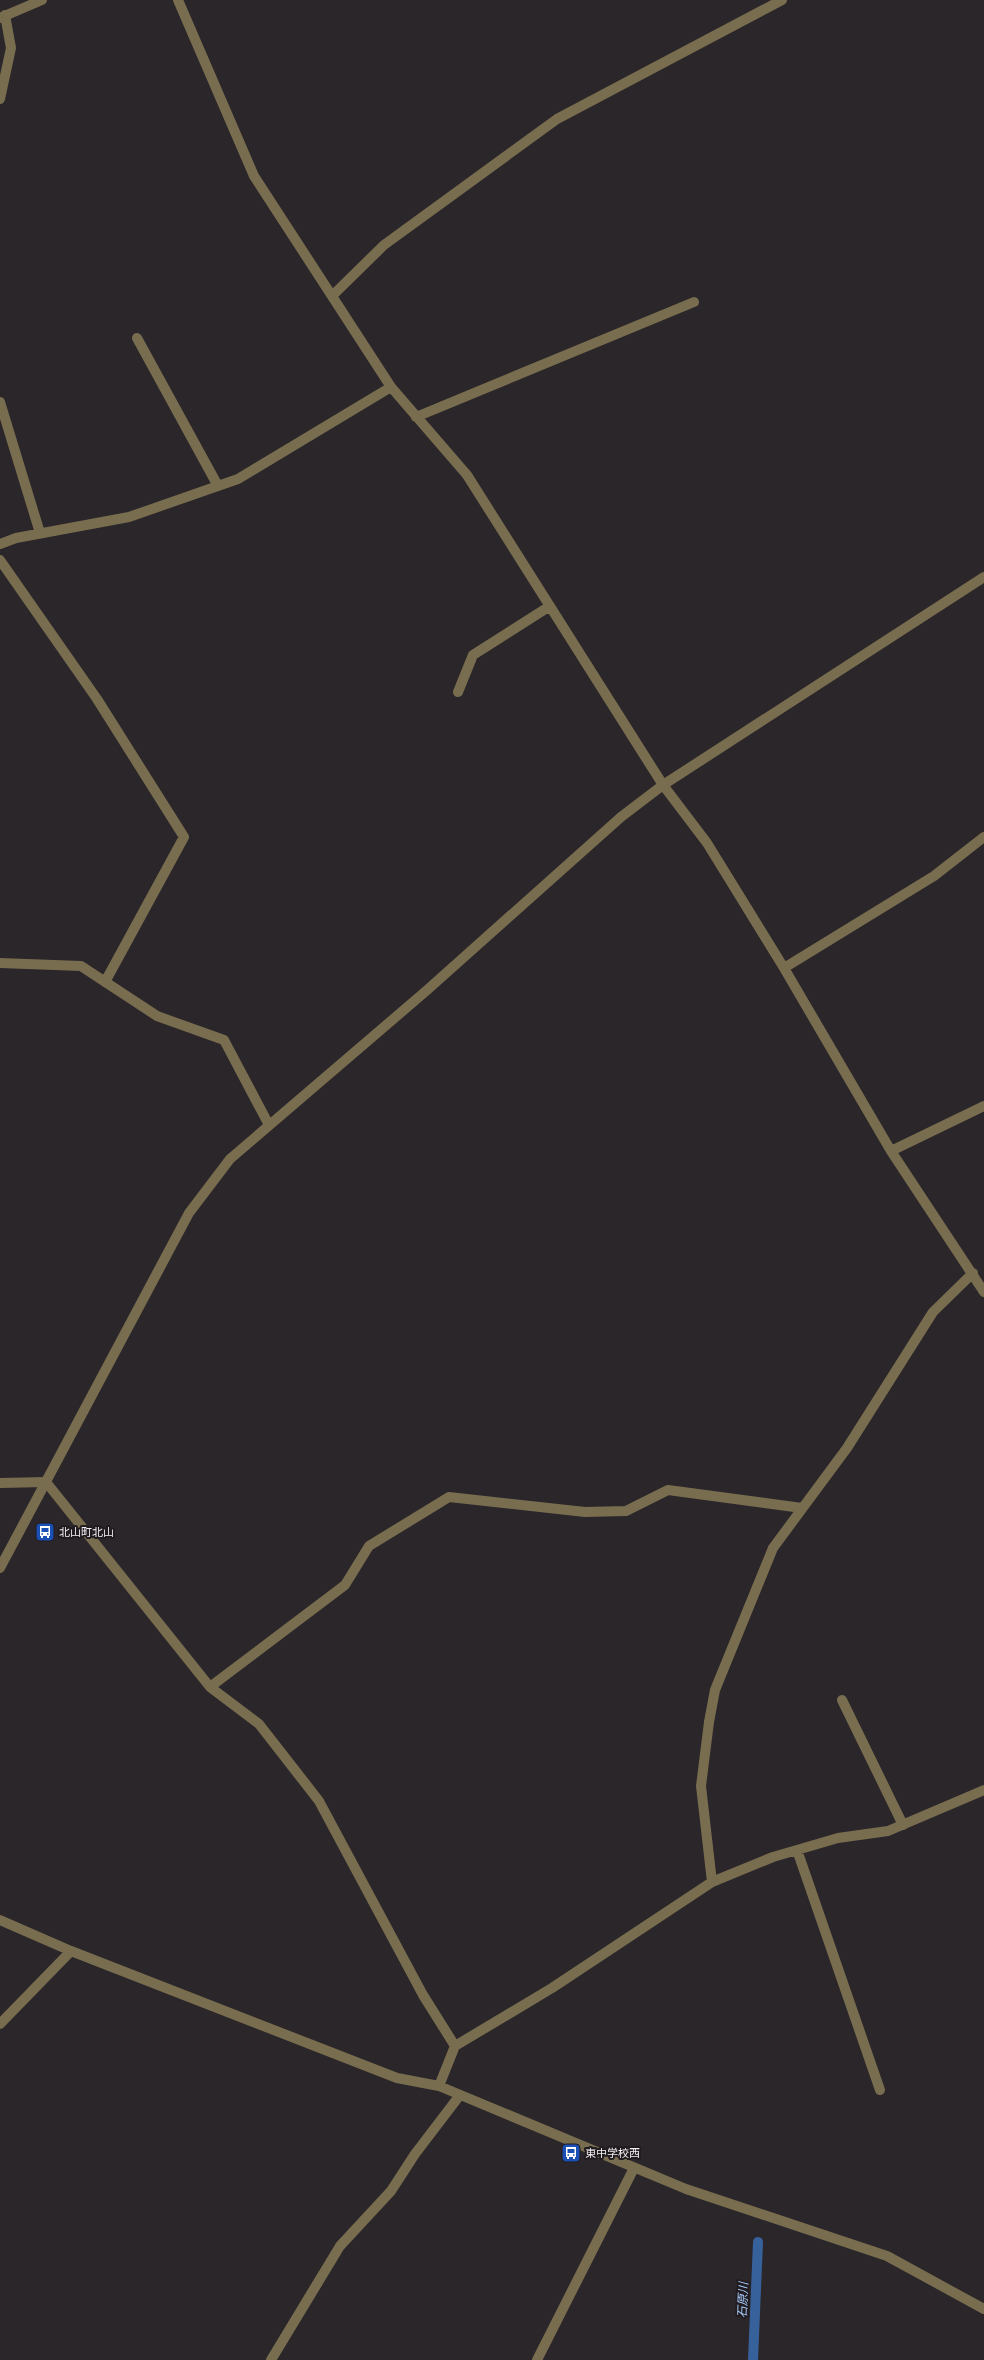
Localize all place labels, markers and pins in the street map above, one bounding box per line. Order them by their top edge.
bus stop icon: 北山町北山 [34,1521,56,1543]
place label: 北山町北山 [59,1526,114,1538]
bus stop icon: 東中学校西 [560,2142,582,2164]
place label: 東中学校西 [585,2147,640,2159]

